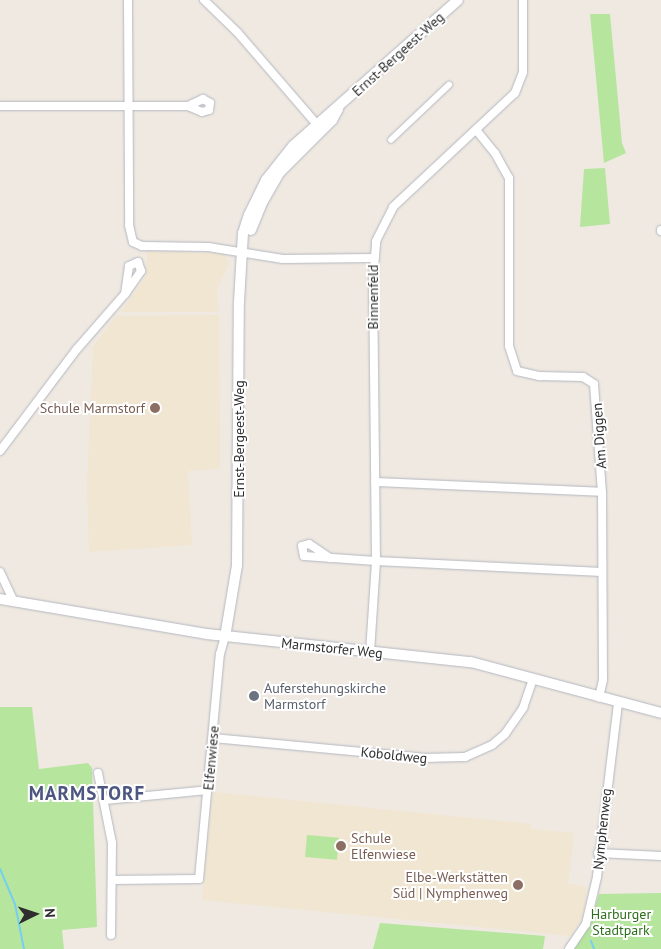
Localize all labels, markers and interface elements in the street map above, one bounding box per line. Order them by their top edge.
street label: Ernst-Bergeest-Weg [349,8,447,100]
street label: Binnenfeld [365,264,381,330]
street label: Ernst-Bergeest-Weg [231,380,247,498]
place label: Schule Marmstorf [40,400,145,416]
marker: Schule Marmstorf [149,402,161,414]
street label: Am Diggen [588,402,610,470]
street label: Marmstorfer Weg [280,634,384,662]
place label: Auferstehungskirche Marmstorf [264,680,386,712]
marker: Auferstehungskirche Marmstorf [248,690,260,702]
street label: Elfenwiese [200,725,222,791]
street label: Koboldweg [360,743,428,767]
district label: MARMSTORF [28,783,146,805]
street label: Nymphenweg [589,787,615,871]
place label: Schule Elfenwiese [351,830,416,862]
marker: Schule Elfenwiese [335,840,347,852]
place label: Elbe-Werkstätten Süd | Nymphenweg [393,869,508,902]
marker: Elbe-Werkstätten Süd | Nymphenweg [512,879,524,891]
north arrow [10,889,60,939]
park label: Harburger Stadtpark [591,906,651,939]
text: N [41,908,59,918]

